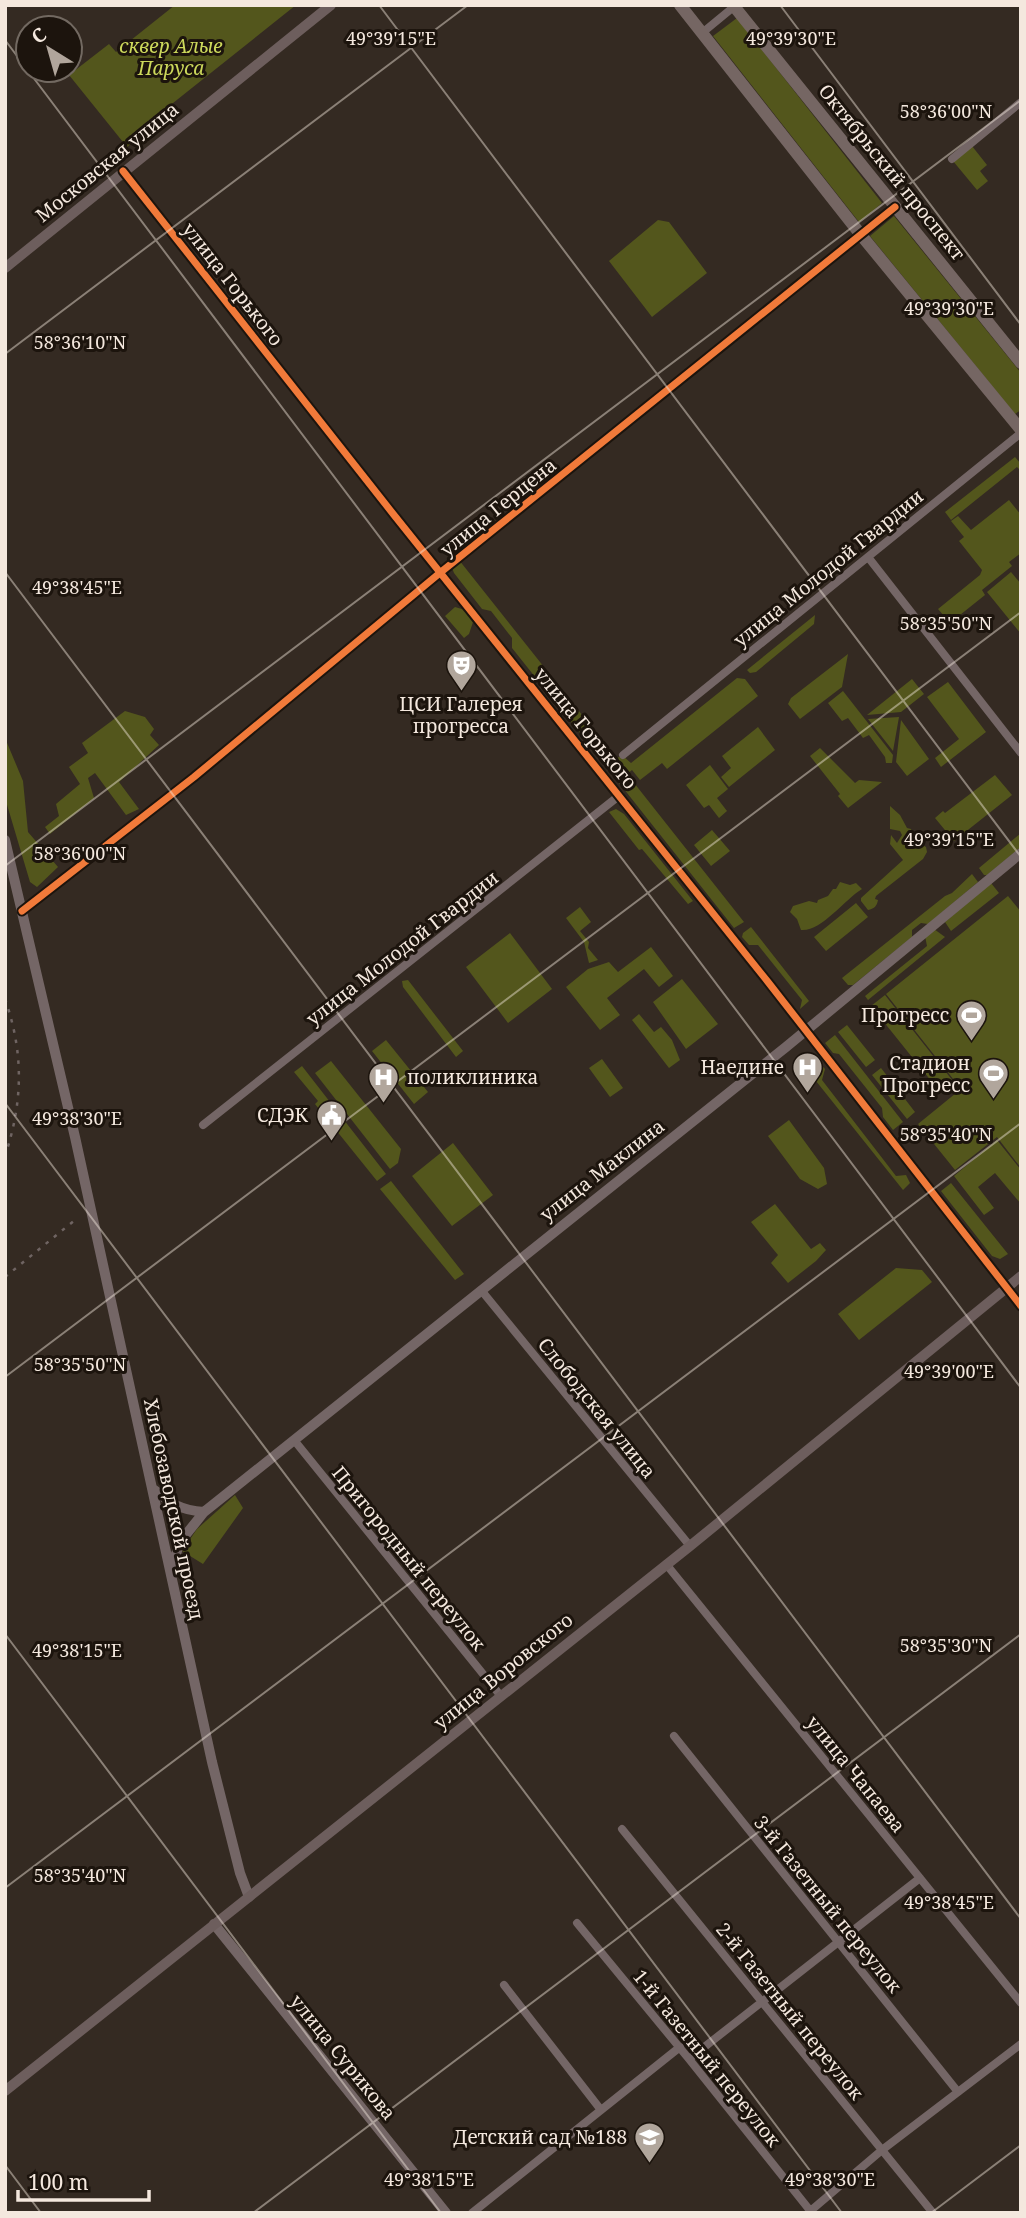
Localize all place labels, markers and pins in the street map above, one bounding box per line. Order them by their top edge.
theatre icon: ЦСИ Галерея прогресса [444,648,478,692]
place label: ЦСИ Галерея прогресса [399,691,523,739]
sports icon: Прогресс [955,998,989,1042]
place label: Прогресс [861,1002,949,1028]
hospital icon: Наедине [790,1050,824,1094]
place label: Стадион Прогресс [882,1050,970,1098]
place label: Наедине [700,1054,784,1080]
sports icon: Стадион Прогресс [976,1057,1010,1101]
hospital icon: поликлиника [367,1060,401,1104]
place label: поликлиника [407,1064,538,1090]
public building icon: СДЭК [314,1098,348,1142]
place label: СДЭК [257,1102,309,1128]
school or university icon: Детский сад №188 [633,2120,667,2164]
place label: Детский сад №188 [453,2124,627,2150]

